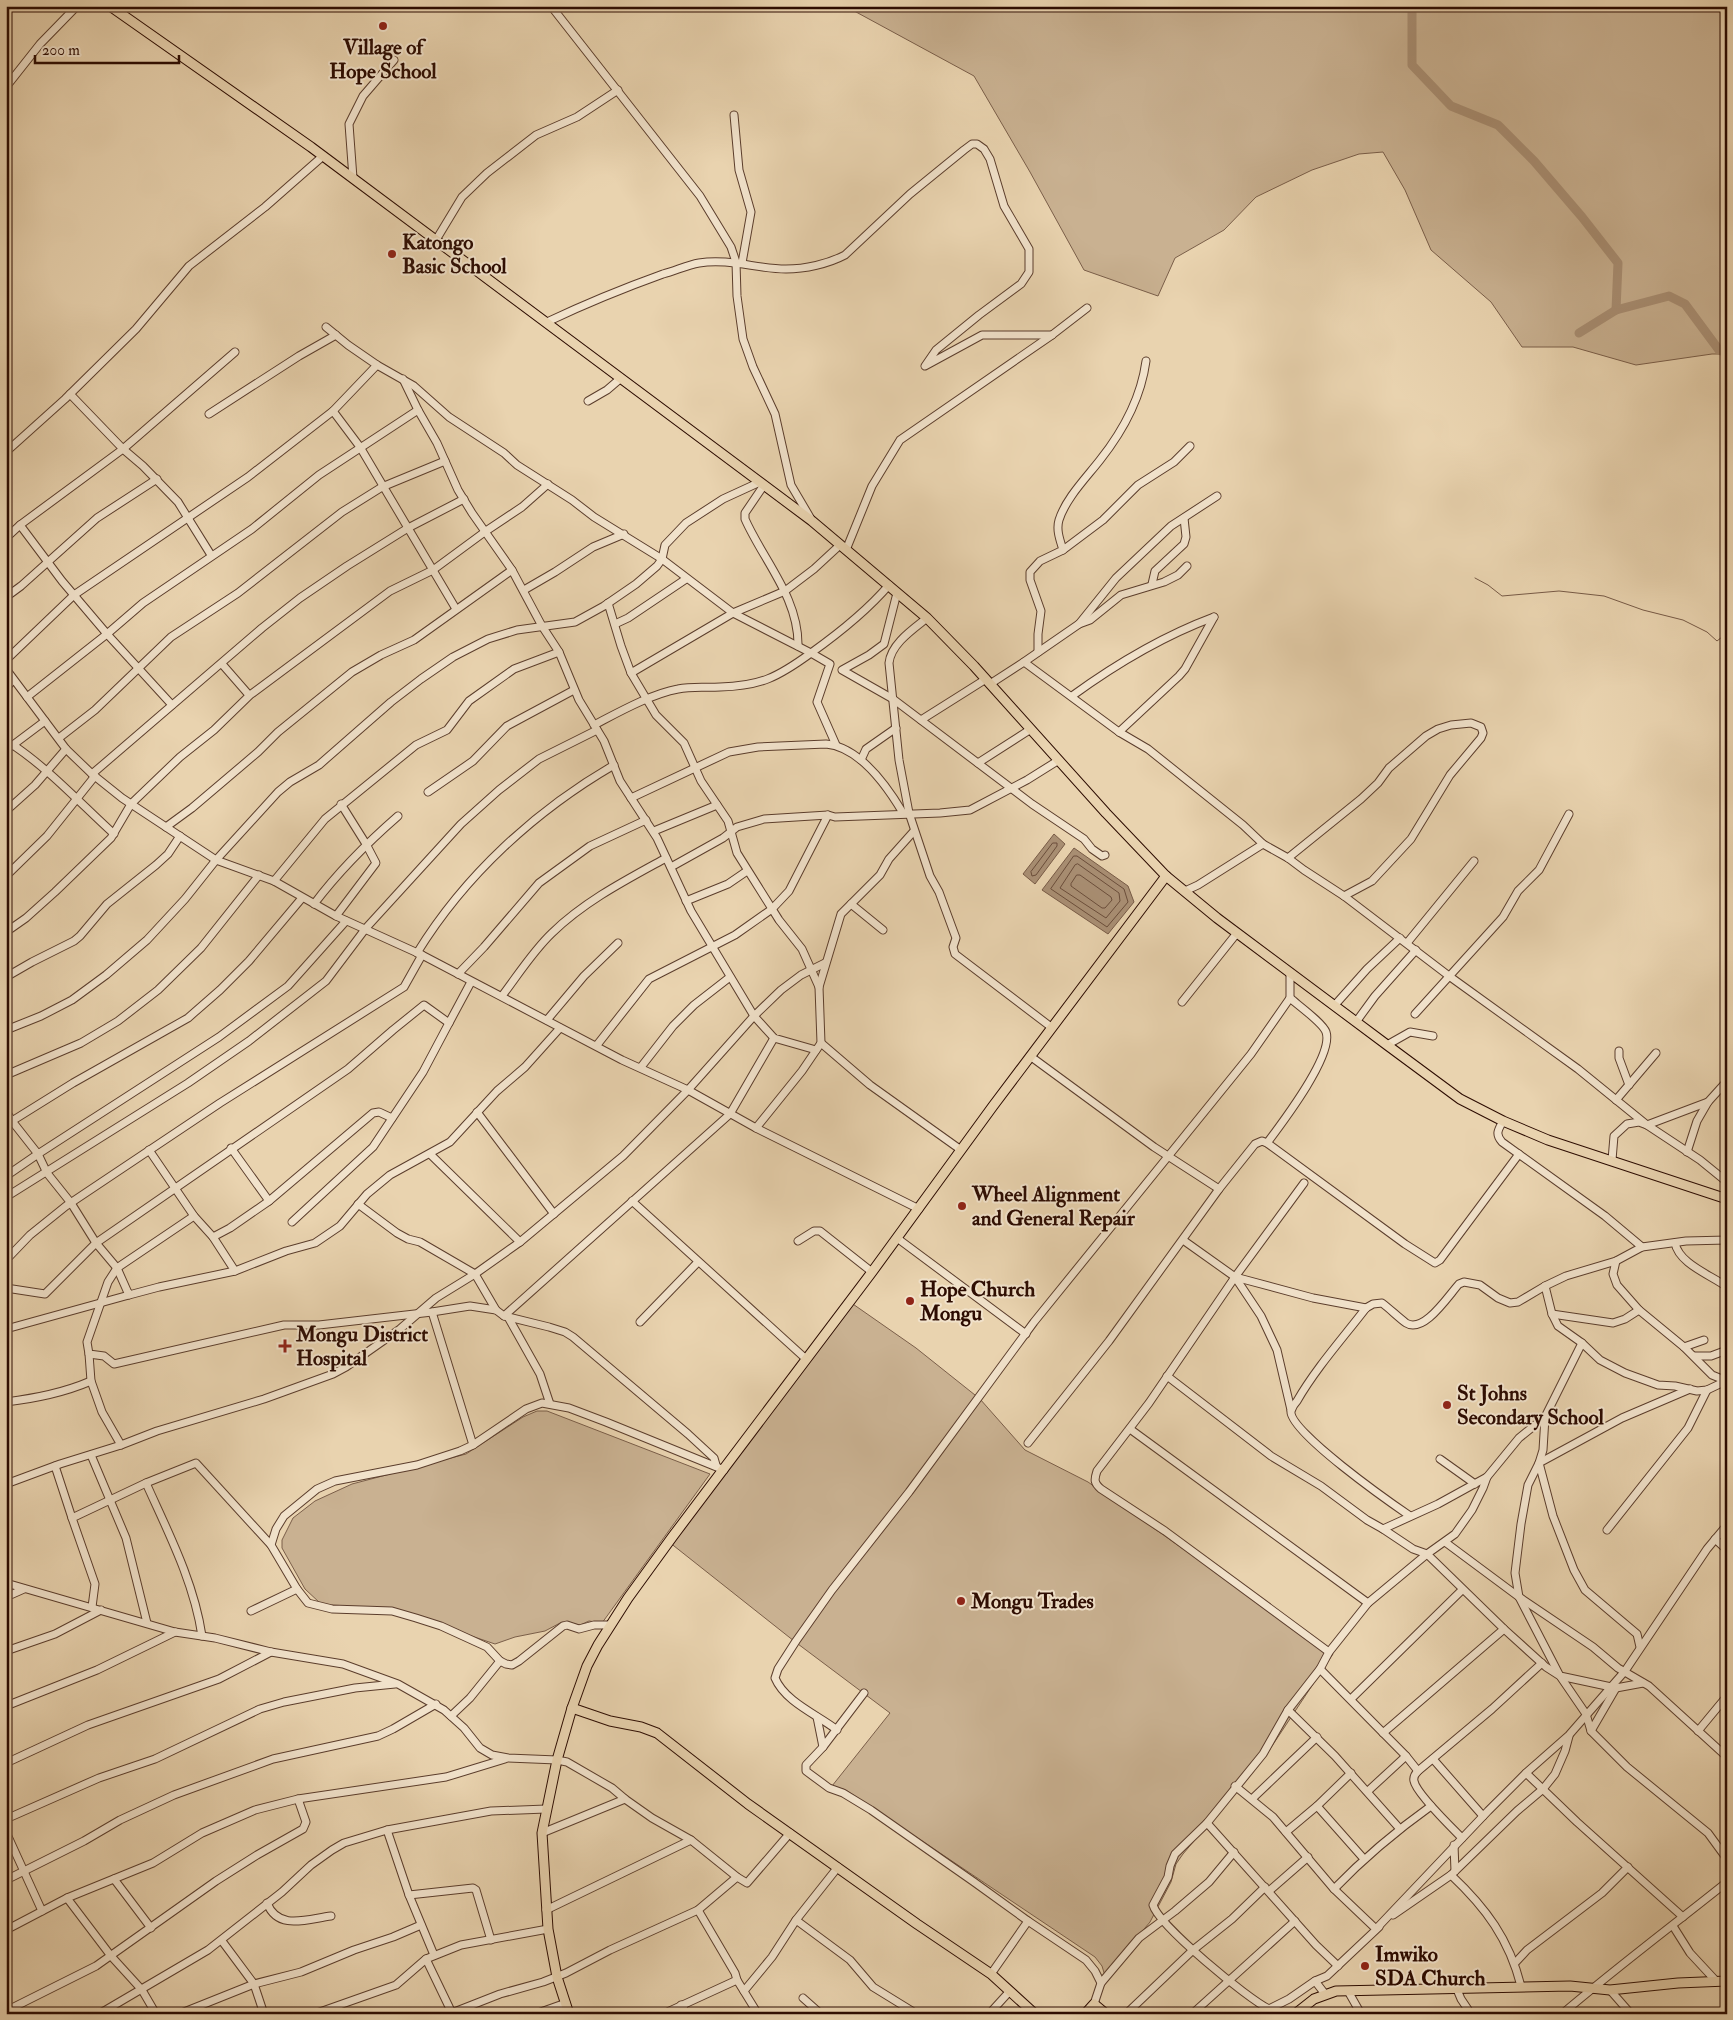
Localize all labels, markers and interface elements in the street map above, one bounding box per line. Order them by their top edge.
marker: Village of Hope School [377,20,389,32]
scale bar [35,32,179,64]
place label: Village of Hope School [329,34,437,85]
text: 200 m [42,41,80,60]
place label: Katongo Basic School [402,229,507,280]
marker: Katongo Basic School [386,248,398,260]
place label: Wheel Alignment and General Repair [971,1181,1136,1232]
marker: Wheel Alignment and General Repair [956,1200,968,1212]
place label: Hope Church Mongu [919,1276,1035,1327]
marker: Hope Church Mongu [904,1295,916,1307]
place label: Mongu District Hospital [295,1321,428,1372]
marker: Mongu District Hospital [278,1339,292,1353]
place label: St Johns Secondary School [1457,1380,1604,1431]
marker: St Johns Secondary School [1441,1399,1453,1411]
place label: Mongu Trades [970,1588,1094,1615]
marker: Mongu Trades [955,1595,967,1607]
place label: Imwiko SDA Church [1375,1941,1486,1992]
marker: Imwiko SDA Church [1359,1960,1371,1972]

